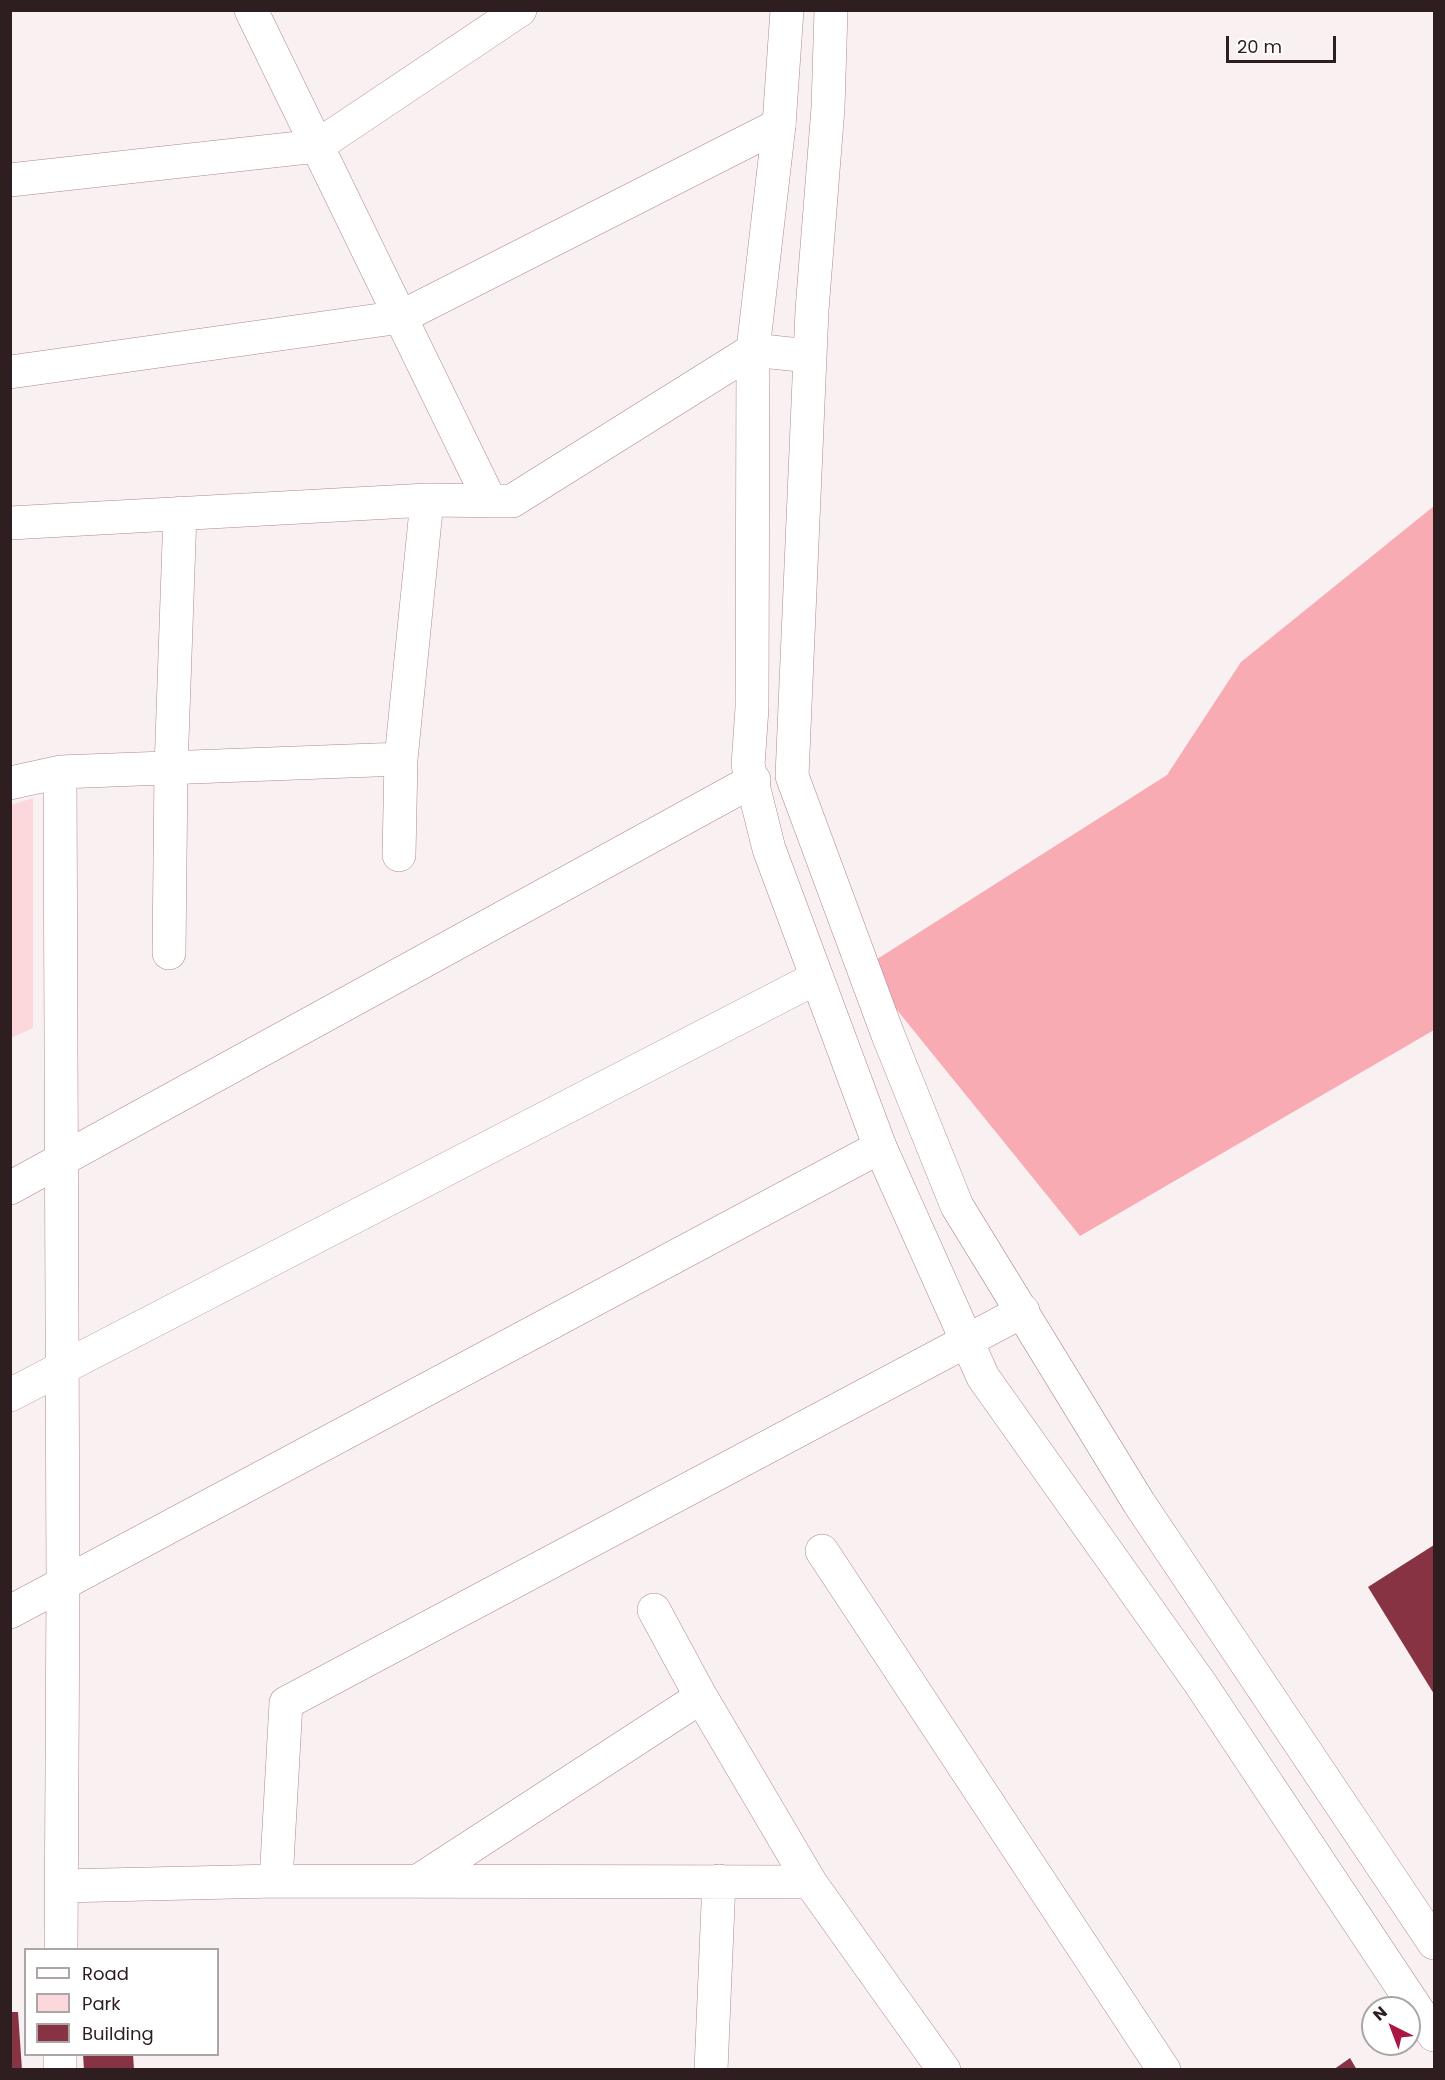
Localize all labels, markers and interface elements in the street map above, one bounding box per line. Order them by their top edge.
scale bar [1229,24,1338,62]
text: 20 m [1237,34,1282,59]
legend [24,1948,219,2056]
text: Road [82,1961,129,1986]
text: Park [82,1991,121,2016]
north arrow [1361,1996,1421,2056]
text: N [1368,2001,1392,2026]
text: Building [82,2021,154,2046]

